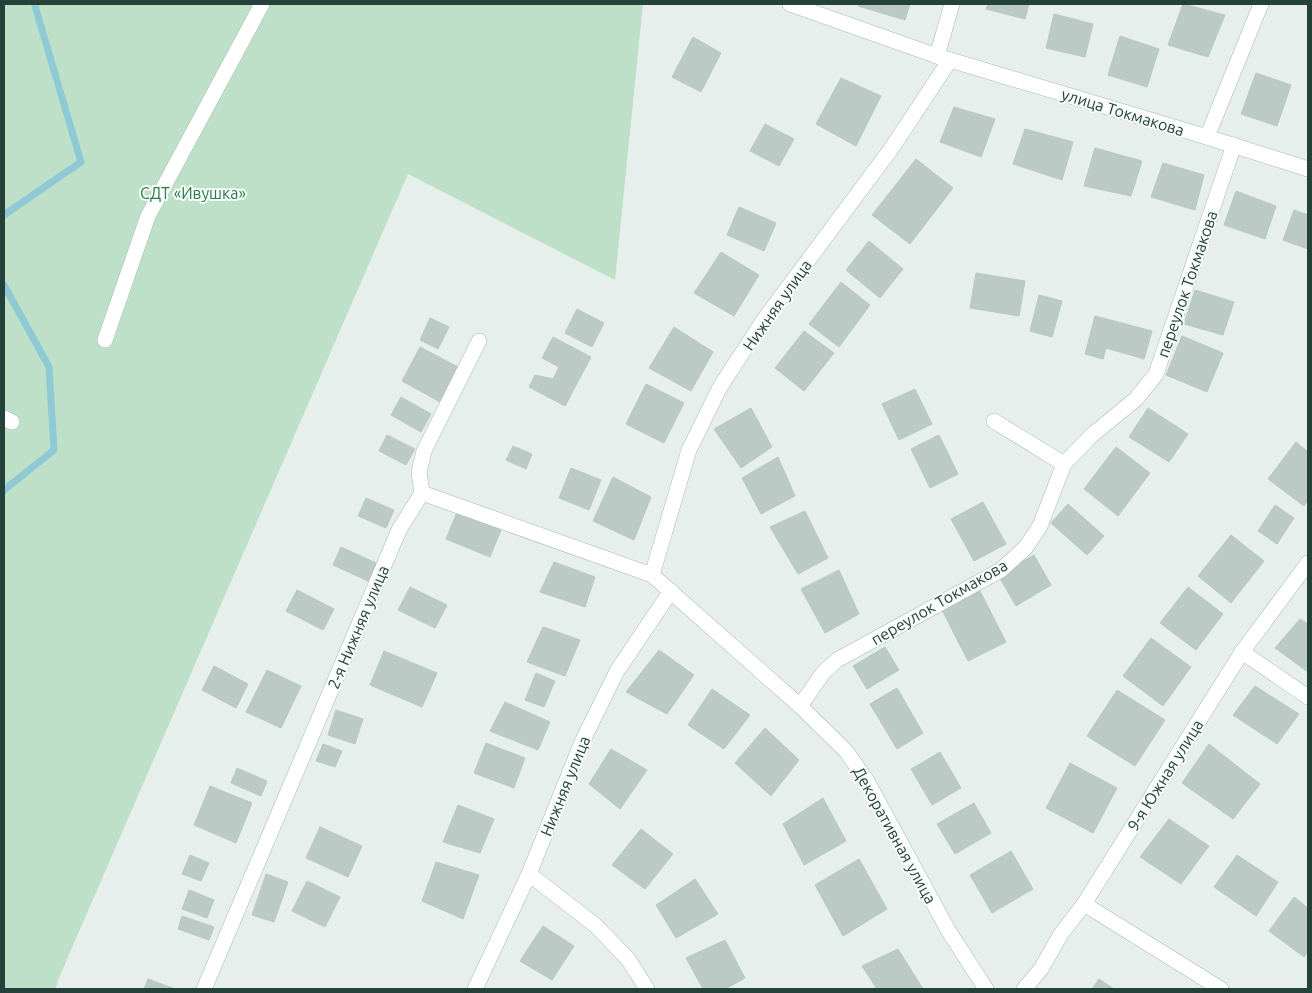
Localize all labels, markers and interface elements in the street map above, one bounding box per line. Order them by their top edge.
street label: улица Токмакова [1059,85,1187,139]
park label: СДТ «Ивушка» [140,184,246,202]
street label: переулок Токмакова [1153,208,1221,360]
street label: Нижняя улица [739,256,815,354]
street label: переулок Токмакова [868,556,1010,648]
street label: 2-я Нижняя улица [324,563,392,691]
street label: 9-я Южная улица [1124,716,1206,834]
street label: Нижняя улица [537,733,593,839]
street label: Декоративная улица [850,763,940,907]

